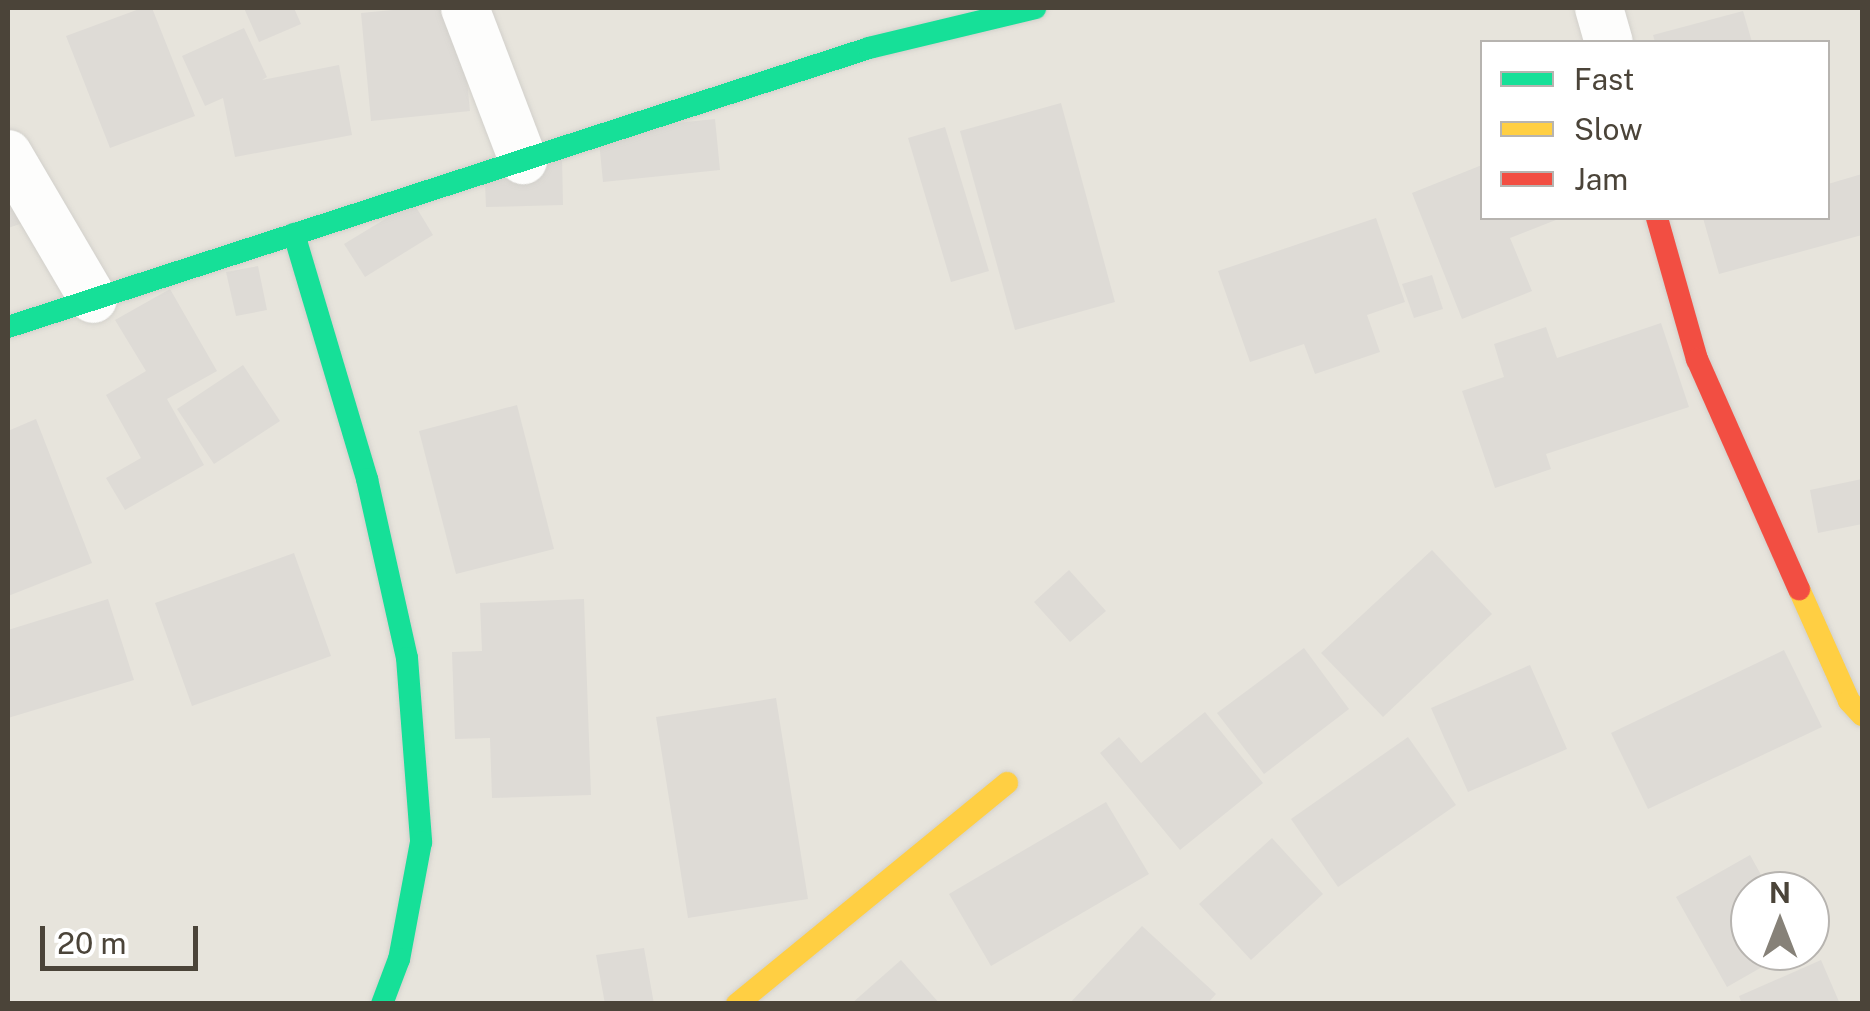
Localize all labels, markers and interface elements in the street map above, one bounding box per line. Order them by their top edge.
legend [1480,40,1830,220]
text: Fast [1574,61,1634,97]
text: Slow [1574,111,1643,147]
text: Jam [1574,161,1628,197]
north arrow [1730,871,1830,971]
text: N [1769,876,1791,909]
scale bar [45,906,202,968]
text: 20 m [57,925,126,961]

